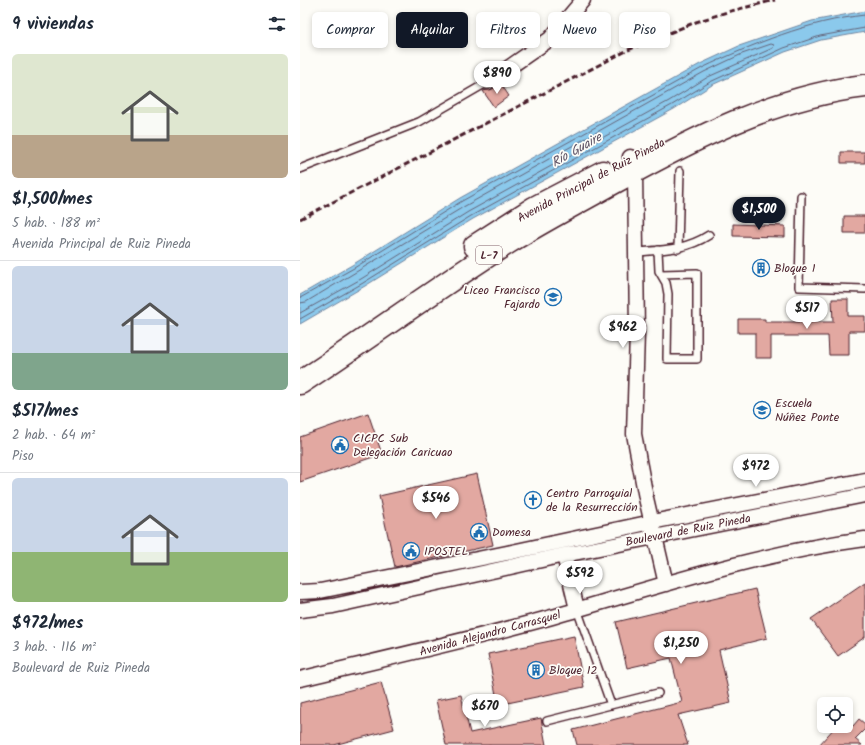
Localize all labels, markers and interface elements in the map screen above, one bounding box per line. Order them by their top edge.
text: 9 viviendas [12,11,94,38]
chip: Comprar [312,12,388,48]
chip: Alquilar [396,12,468,48]
chip: Filtros [476,12,540,48]
chip: Nuevo [548,12,611,48]
chip: Piso [619,12,670,48]
icon: filters [266,13,288,35]
pin: $890 [473,61,521,95]
text: $890 [483,63,511,84]
icon: home [114,80,186,152]
water label: Río Guaire [548,127,607,173]
street label: Avenida Principal de Ruiz Pineda [514,133,669,228]
text: $1,500/mes [12,186,93,213]
pin: $1,500 [726,197,792,231]
text: $1,500 [742,199,776,220]
text: 5 hab. · 188 m² [12,213,100,234]
text: Avenida Principal de Ruiz Pineda [12,234,191,255]
road number: L-7 [476,246,502,264]
building icon: Bloque 1 [751,258,771,278]
place label: Bloque 1 [774,259,816,278]
place label: Liceo Francisco Fajardo [463,281,540,314]
school or university icon: Liceo Francisco Fajardo [543,287,563,307]
icon: home [114,292,186,364]
pin: $517 [783,296,831,330]
text: $517 [795,298,819,319]
pin: $962 [599,315,647,349]
text: $962 [609,317,637,338]
place label: Escuela Núñez Ponte [775,394,840,427]
text: $517/mes [12,398,79,425]
school or university icon: Escuela Núñez Ponte [752,400,772,420]
text: 2 hab. · 64 m² [12,425,95,446]
place label: CICPC Sub Delegación Caricuao [353,429,452,462]
public building icon: CICPC Sub Delegación Caricuao [330,435,350,455]
text: Piso [12,446,34,467]
pin: $972 [732,454,780,488]
text: $972 [742,456,770,477]
place label: Centro Parroquial de la Resurrección [546,484,638,517]
pin: $546 [412,486,460,520]
text: $546 [422,488,450,509]
church icon: Centro Parroquial de la Resurrección [523,490,543,510]
icon: home [114,504,186,576]
street label: Boulevard de Ruiz Pineda [624,509,753,552]
public building icon: Domesa [469,522,489,542]
place label: Domesa [492,523,531,542]
public building icon: IPOSTEL [401,541,421,561]
place label: IPOSTEL [424,542,468,561]
pin: $592 [556,561,604,595]
text: $592 [566,563,594,584]
street label: Avenida Alejandro Carrasquel [417,605,563,662]
text: $972/mes [12,610,84,637]
pin: $1,250 [648,631,714,665]
text: $1,250 [663,633,699,654]
text: 3 hab. · 116 m² [12,637,96,658]
text: Boulevard de Ruiz Pineda [12,658,150,679]
building icon: Bloque 12 [526,660,546,680]
place label: Bloque 12 [549,661,597,680]
pin: $670 [461,694,509,728]
text: $670 [471,696,499,717]
map controls [817,697,853,733]
button: locate [817,697,853,733]

